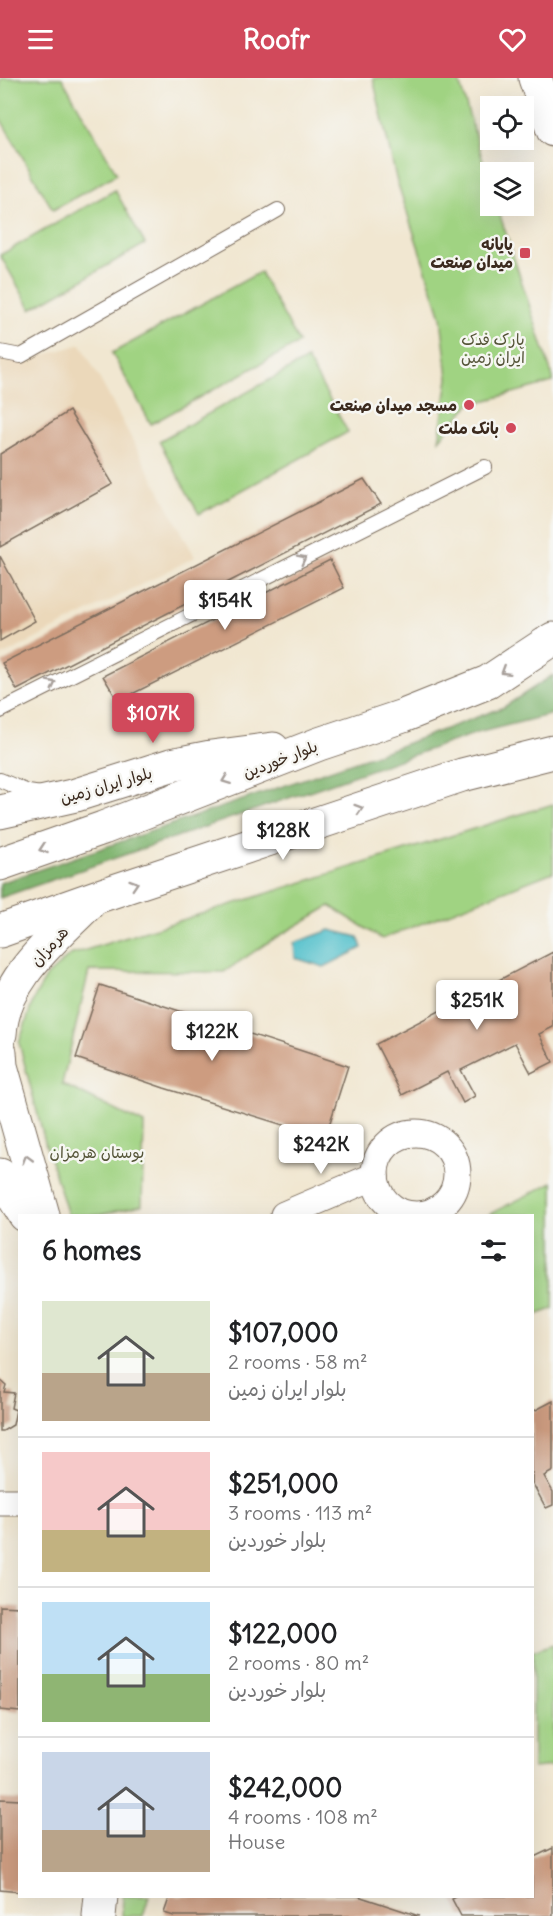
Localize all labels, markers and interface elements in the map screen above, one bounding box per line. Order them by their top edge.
text: Roofr [243,22,310,56]
icon: menu [24,23,57,56]
icon: heart [496,23,529,56]
map controls [480,96,534,216]
button: locate [480,96,534,150]
button: layers [480,162,534,216]
place label: پایانه میدان صنعت [431,234,513,272]
marker: پایانه میدان صنعت [518,246,532,260]
park label: پارک فدک ایران زمین [461,329,525,367]
place label: مسجد میدان صنعت [330,395,457,415]
marker: مسجد میدان صنعت [462,398,476,412]
place label: بانک ملت [438,418,499,438]
marker: بانک ملت [504,421,518,435]
one-way arrow [295,555,306,566]
pin: $154K [183,580,267,631]
text: $154K [198,587,252,612]
one-way arrow [500,664,511,675]
one-way arrow [46,680,57,692]
pin: $107K [111,693,195,744]
text: $107K [126,700,180,725]
street label: بلوار خوردین [240,736,321,783]
street label: بلوار ایران زمین [58,762,155,809]
one-way arrow [221,773,232,785]
one-way arrow [353,804,364,816]
pin: $128K [241,810,325,861]
text: $128K [256,817,310,842]
one-way arrow [38,842,49,855]
one-way arrow [129,878,139,891]
street label: هرمزان [26,922,72,970]
pin: $251K [435,980,519,1031]
text: $251K [450,987,504,1012]
pin: $122K [170,1011,254,1062]
text: $122K [186,1018,238,1043]
pin: $242K [279,1124,363,1175]
text: $242K [293,1131,349,1156]
park label: بوستان هرمزان [50,1142,144,1163]
one-way arrow [22,1154,34,1165]
text: 6 homes [42,1234,141,1267]
icon: filters [477,1234,510,1267]
text: $107,000 [228,1316,339,1349]
icon: home [90,1325,162,1397]
text: 2 rooms · 58 m² [228,1349,368,1374]
text: بلوار ایران زمین [228,1376,347,1401]
text: $251,000 [228,1467,339,1500]
icon: home [90,1476,162,1548]
text: 3 rooms · 113 m² [228,1500,372,1525]
text: بلوار خوردین [228,1527,326,1552]
text: $122,000 [228,1617,338,1650]
icon: home [90,1626,162,1698]
text: 2 rooms · 80 m² [228,1650,369,1675]
text: بلوار خوردین [228,1677,326,1702]
text: $242,000 [228,1771,342,1804]
icon: home [90,1776,162,1848]
text: 4 rooms · 108 m² [228,1804,378,1829]
text: House [228,1829,285,1854]

